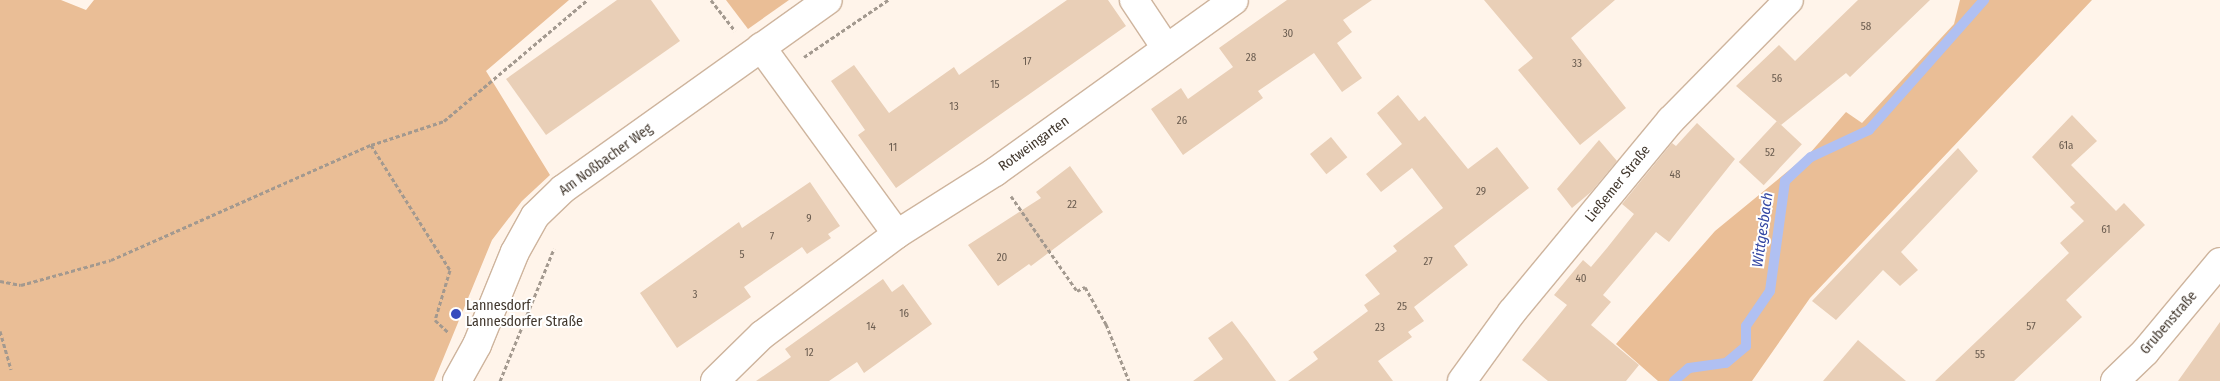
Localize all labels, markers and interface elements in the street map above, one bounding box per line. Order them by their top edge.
house number: 58 [1861,20,1871,34]
house number: 30 [1283,27,1293,41]
house number: 28 [1246,51,1256,65]
house number: 17 [1023,55,1031,69]
house number: 33 [1572,57,1582,71]
house number: 56 [1772,72,1782,86]
house number: 15 [990,78,1000,92]
house number: 13 [949,100,959,114]
street label: Rotweingarten [995,113,1073,175]
house number: 26 [1177,114,1187,128]
street label: Am Noßbacher Weg [556,121,656,199]
house number: 61a [2059,139,2073,153]
house number: 11 [889,141,897,155]
street label: Ließemer Straße [1582,142,1654,226]
house number: 52 [1765,146,1775,160]
house number: 48 [1670,168,1680,182]
house number: 29 [1476,185,1486,199]
water label: Wittgesbach [1749,191,1777,269]
house number: 22 [1067,198,1077,212]
house number: 9 [806,212,812,226]
house number: 61 [2101,223,2111,237]
house number: 7 [770,230,774,244]
house number: 5 [739,248,745,262]
house number: 20 [997,251,1007,265]
house number: 27 [1423,255,1433,269]
house number: 40 [1575,272,1587,286]
house number: 3 [693,288,697,302]
street label: Grubenstraße [2137,288,2201,358]
place label: Lannesdorf Lannesdorfer Straße [466,298,583,331]
house number: 25 [1397,300,1407,314]
house number: 16 [899,307,909,321]
marker: Lannesdorf Lannesdorfer Straße [450,308,462,320]
house number: 14 [866,320,876,334]
house number: 57 [2026,320,2036,334]
house number: 23 [1375,321,1385,335]
house number: 12 [804,346,814,360]
house number: 55 [1975,348,1985,362]

